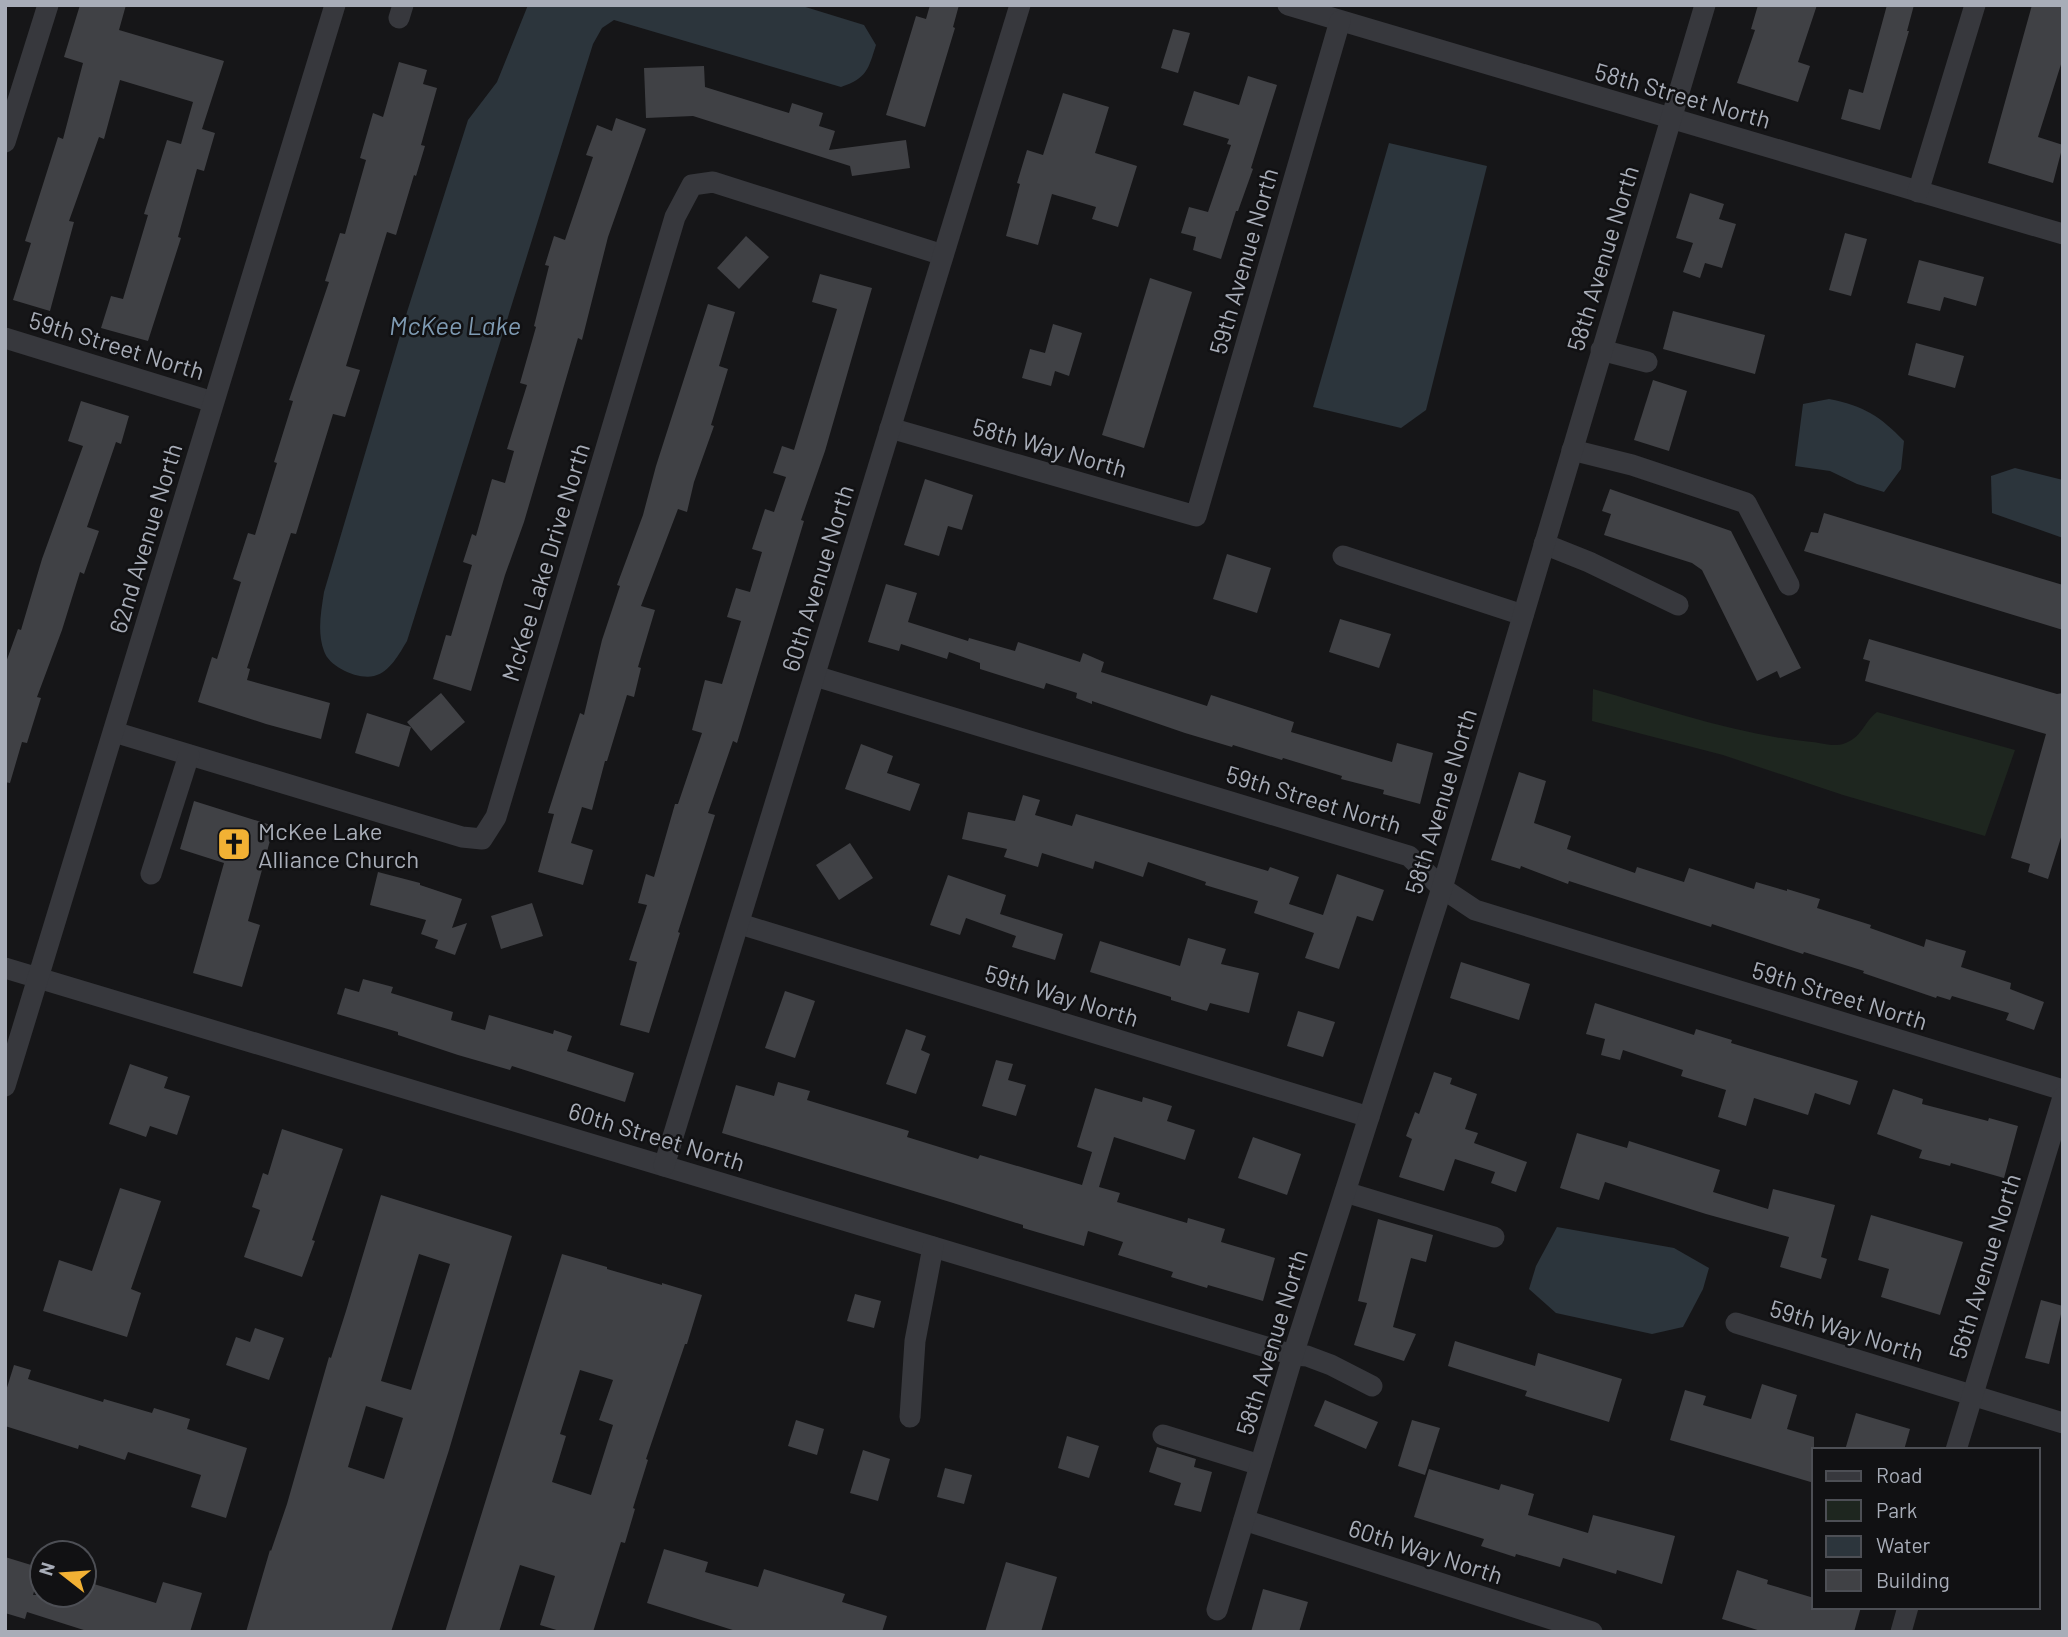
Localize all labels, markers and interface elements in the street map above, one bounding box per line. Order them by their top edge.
street label: 58th Street North [1592,56,1774,134]
street label: 58th Avenue North [1560,162,1644,354]
street label: 59th Avenue North [1203,165,1283,357]
street label: 59th Street North [26,305,208,385]
water label: McKee Lake [389,309,521,340]
street label: 58th Way North [969,411,1131,483]
street label: McKee Lake Drive North [495,439,595,685]
street label: 62nd Avenue North [102,440,188,636]
street label: 60th Avenue North [775,481,859,675]
street label: 58th Avenue North [1398,705,1482,897]
street label: 59th Street North [1223,759,1405,839]
place label: McKee Lake Alliance Church [258,816,419,873]
church icon: McKee Lake Alliance Church [215,825,253,863]
street label: 59th Street North [1749,955,1931,1035]
street label: 59th Way North [982,958,1142,1032]
street label: 60th Street North [565,1095,749,1177]
street label: 56th Avenue North [1942,1170,2026,1362]
street label: 58th Avenue North [1229,1246,1313,1438]
street label: 59th Way North [1767,1293,1927,1367]
legend [1812,1448,2040,1609]
text: Road [1876,1462,1922,1487]
text: Park [1876,1497,1917,1522]
street label: 60th Way North [1345,1512,1507,1590]
text: Water [1876,1532,1931,1557]
north arrow [28,1539,98,1609]
text: N [33,1559,59,1578]
text: Building [1876,1567,1950,1592]

